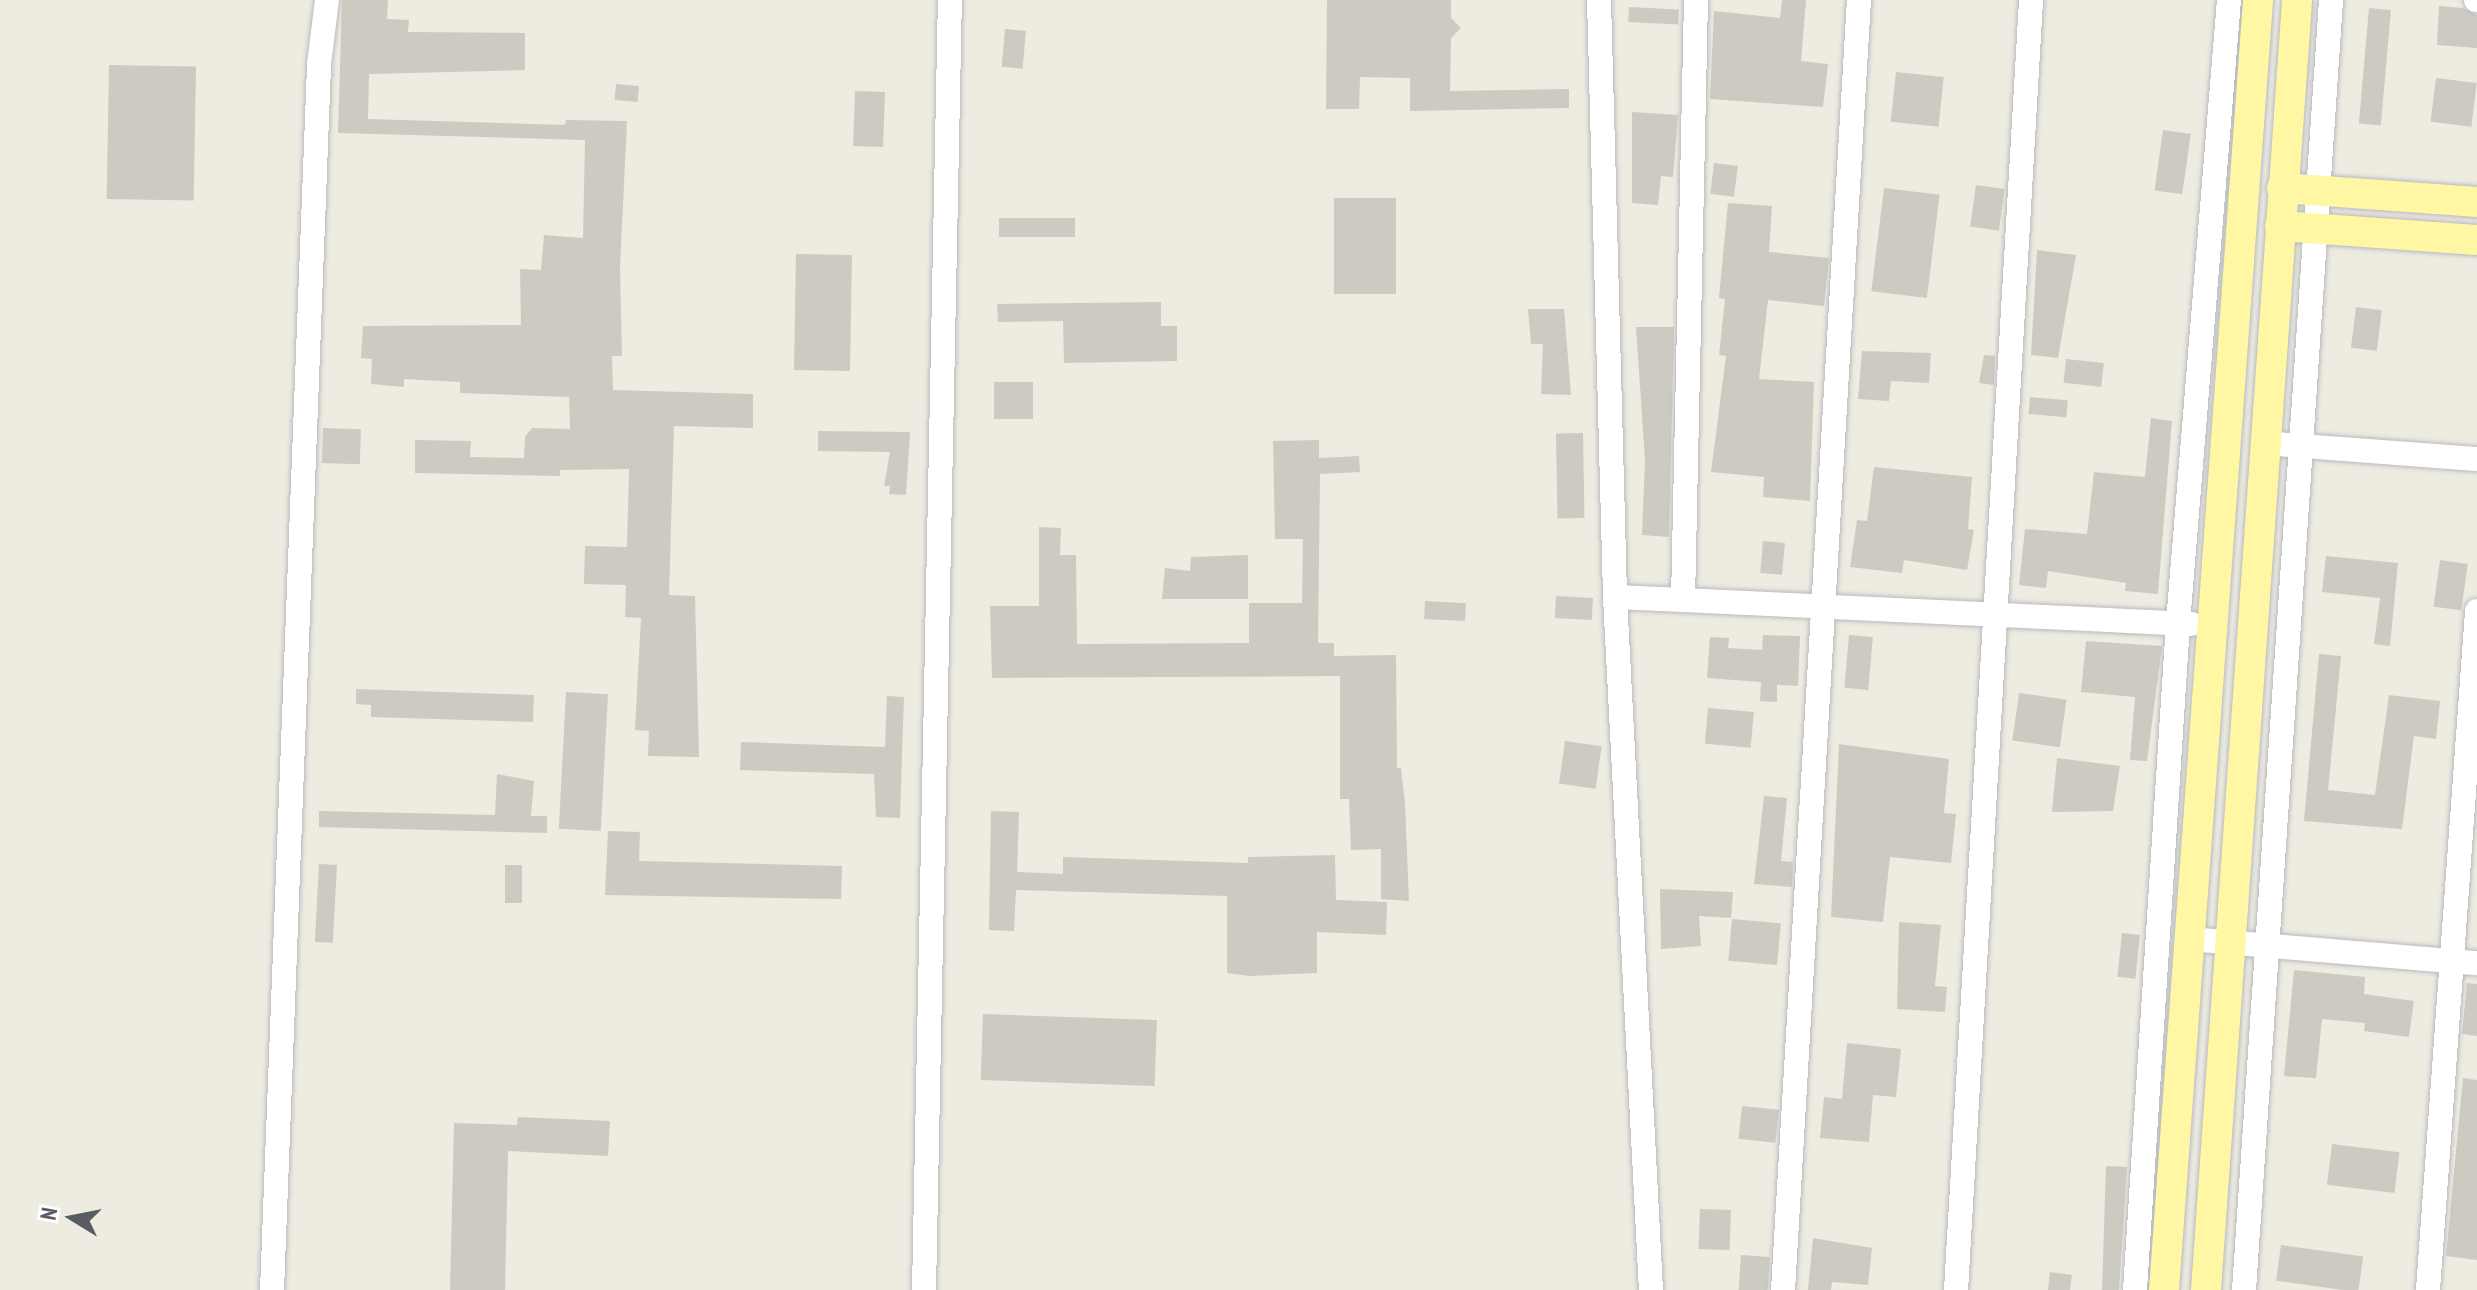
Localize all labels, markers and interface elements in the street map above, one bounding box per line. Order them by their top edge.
north arrow [32,1178,112,1258]
text: N [34,1206,63,1222]

